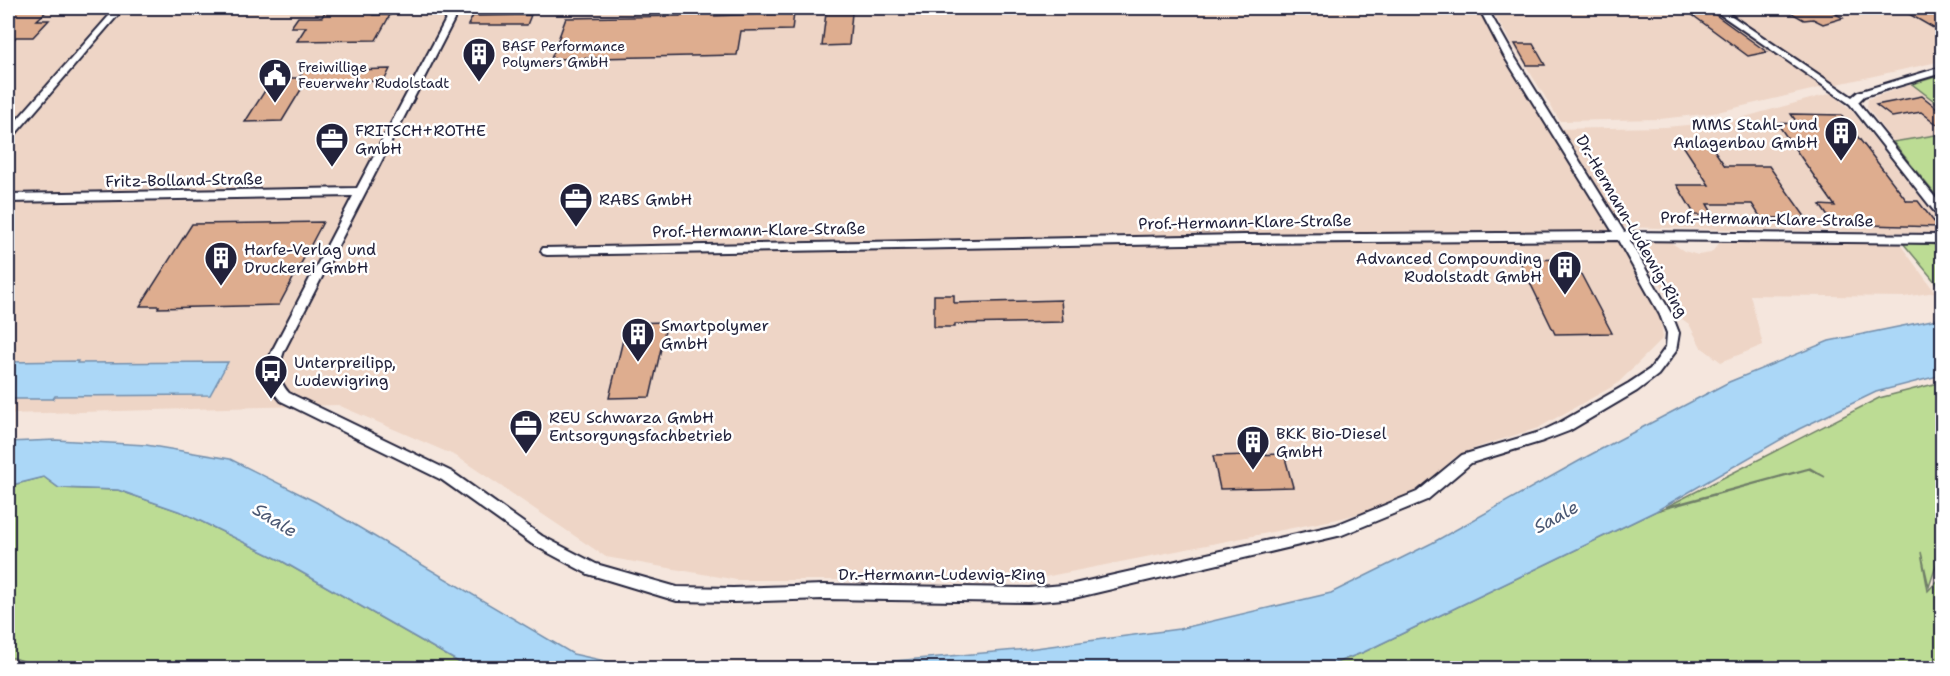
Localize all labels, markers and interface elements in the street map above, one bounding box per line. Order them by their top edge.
building icon: BASF Performance Polymers GmbH [461,36,497,83]
place label: BASF Performance Polymers GmbH [502,37,625,71]
public building icon: Freiwillige Feuerwehr Rudolstadt [257,57,293,104]
place label: Freiwillige Feuerwehr Rudolstadt [298,58,449,92]
place label: MMS Stahl- und Anlagenbau GmbH [1673,114,1818,153]
building icon: MMS Stahl- und Anlagenbau GmbH [1823,115,1859,162]
place label: FRITSCH+ROTHE GmbH [355,120,486,159]
office icon: FRITSCH+ROTHE GmbH [314,121,350,168]
street label: Dr.-Hermann-Ludewig-Ring [1571,131,1693,321]
street label: Fritz-Bolland-Straße [105,168,263,192]
office icon: RABS GmbH [558,181,594,228]
place label: RABS GmbH [599,189,692,210]
street label: Prof.-Hermann-Klare-Straße [1660,207,1874,231]
street label: Prof.-Hermann-Klare-Straße [1138,210,1352,234]
street label: Prof.-Hermann-Klare-Straße [652,218,866,242]
place label: Harfe-Verlag und Druckerei GmbH [244,239,376,278]
building icon: Harfe-Verlag und Druckerei GmbH [203,240,239,287]
place label: Advanced Compounding Rudolstadt GmbH [1356,248,1542,287]
building icon: Advanced Compounding Rudolstadt GmbH [1547,249,1583,296]
place label: Smartpolymer GmbH [661,315,769,354]
building icon: Smartpolymer GmbH [620,316,656,363]
place label: Unterpreilipp, Ludewigring [294,352,396,391]
bus stop icon: Unterpreilipp, Ludewigring [253,353,289,400]
place label: REU Schwarza GmbH Entsorgungsfachbetrieb [549,407,732,446]
office icon: REU Schwarza GmbH Entsorgungsfachbetrieb [508,408,544,455]
place label: BKK Bio-Diesel GmbH [1276,423,1387,462]
building icon: BKK Bio-Diesel GmbH [1235,424,1271,471]
water label: Saale [1529,495,1583,539]
water label: Saale [248,497,302,543]
street label: Dr.-Hermann-Ludewig-Ring [838,564,1046,585]

